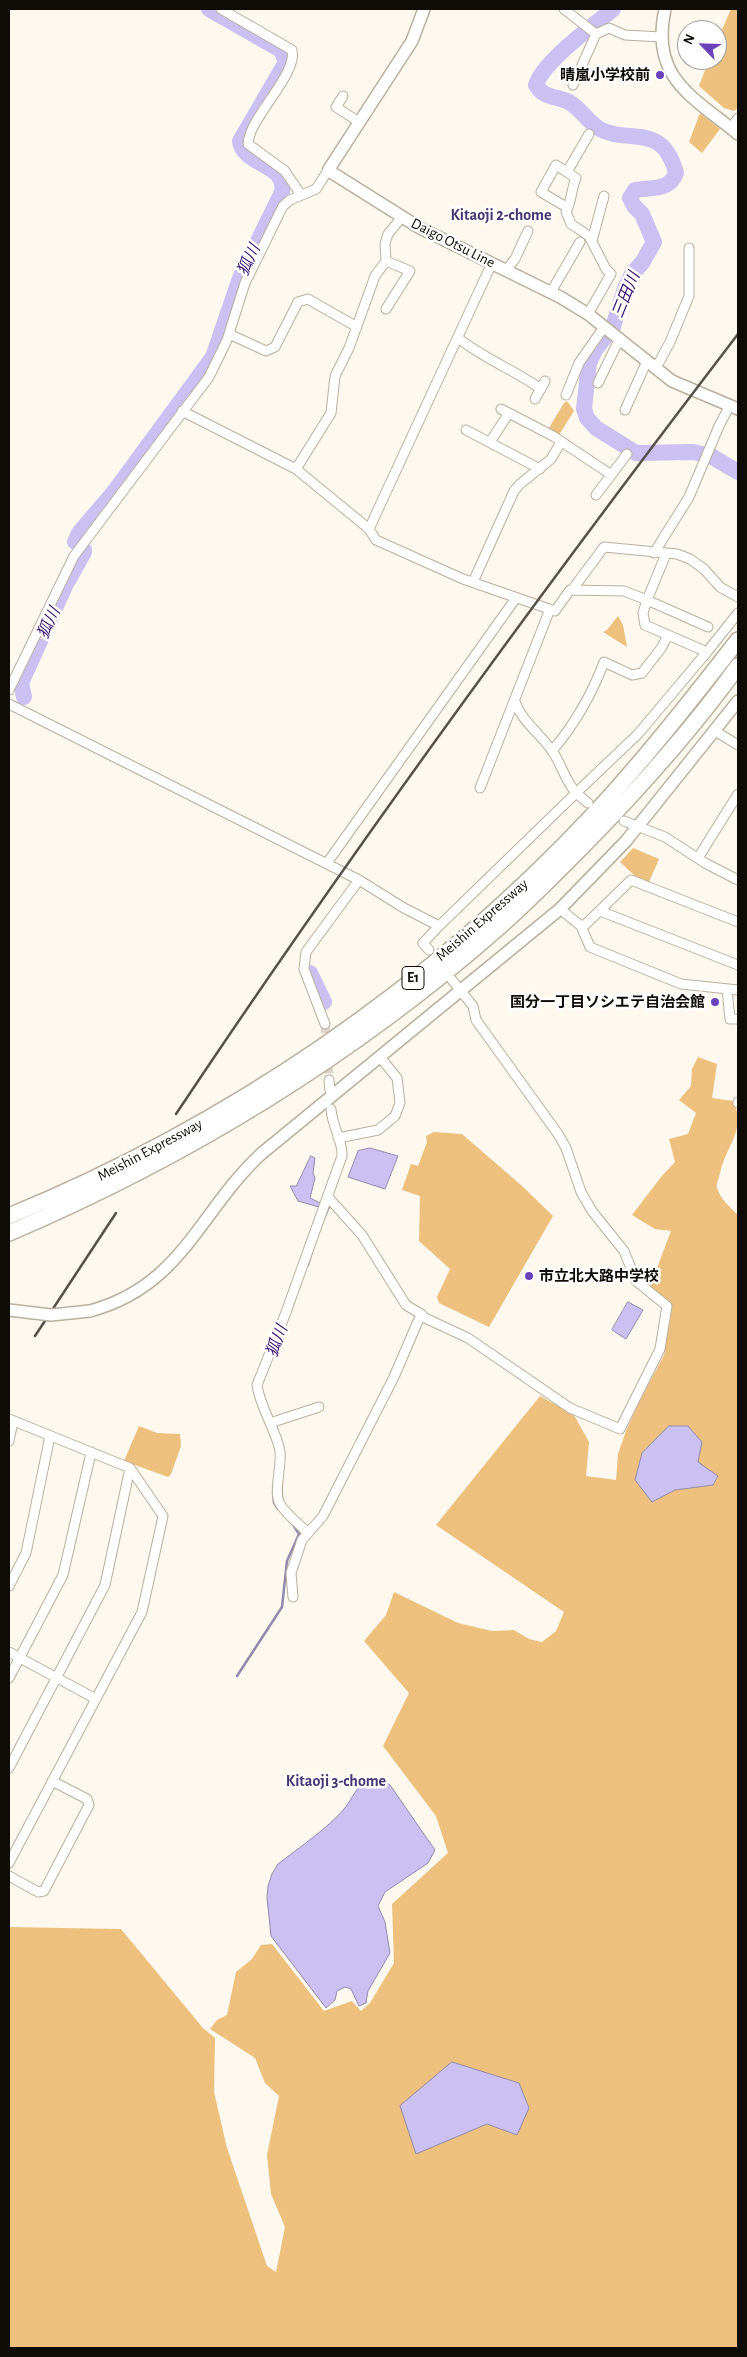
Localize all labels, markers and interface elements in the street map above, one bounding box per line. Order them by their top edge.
north arrow [677,20,727,70]
text: N [681,32,698,47]
place label: 晴嵐小学校前 [560,66,650,84]
marker: 晴嵐小学校前 [654,69,666,81]
district label: Kitaoji 2-chome [451,205,551,225]
street label: Daigo Otsu Line [408,214,498,272]
water label: 狐川 [234,241,264,279]
water label: 三田川 [608,269,644,321]
water label: 狐川 [34,604,64,642]
street label: Meishin Expressway [432,875,532,965]
road number: E1 [402,966,424,990]
place label: 国分一丁目ソシエテ自治会館 [510,993,705,1011]
marker: 国分一丁目ソシエテ自治会館 [709,996,721,1008]
street label: Meishin Expressway [94,1115,206,1185]
place label: 市立北大路中学校 [539,1267,659,1285]
marker: 市立北大路中学校 [523,1270,535,1282]
water label: 狐川 [262,1323,292,1359]
district label: Kitaoji 3-chome [286,1771,386,1791]

